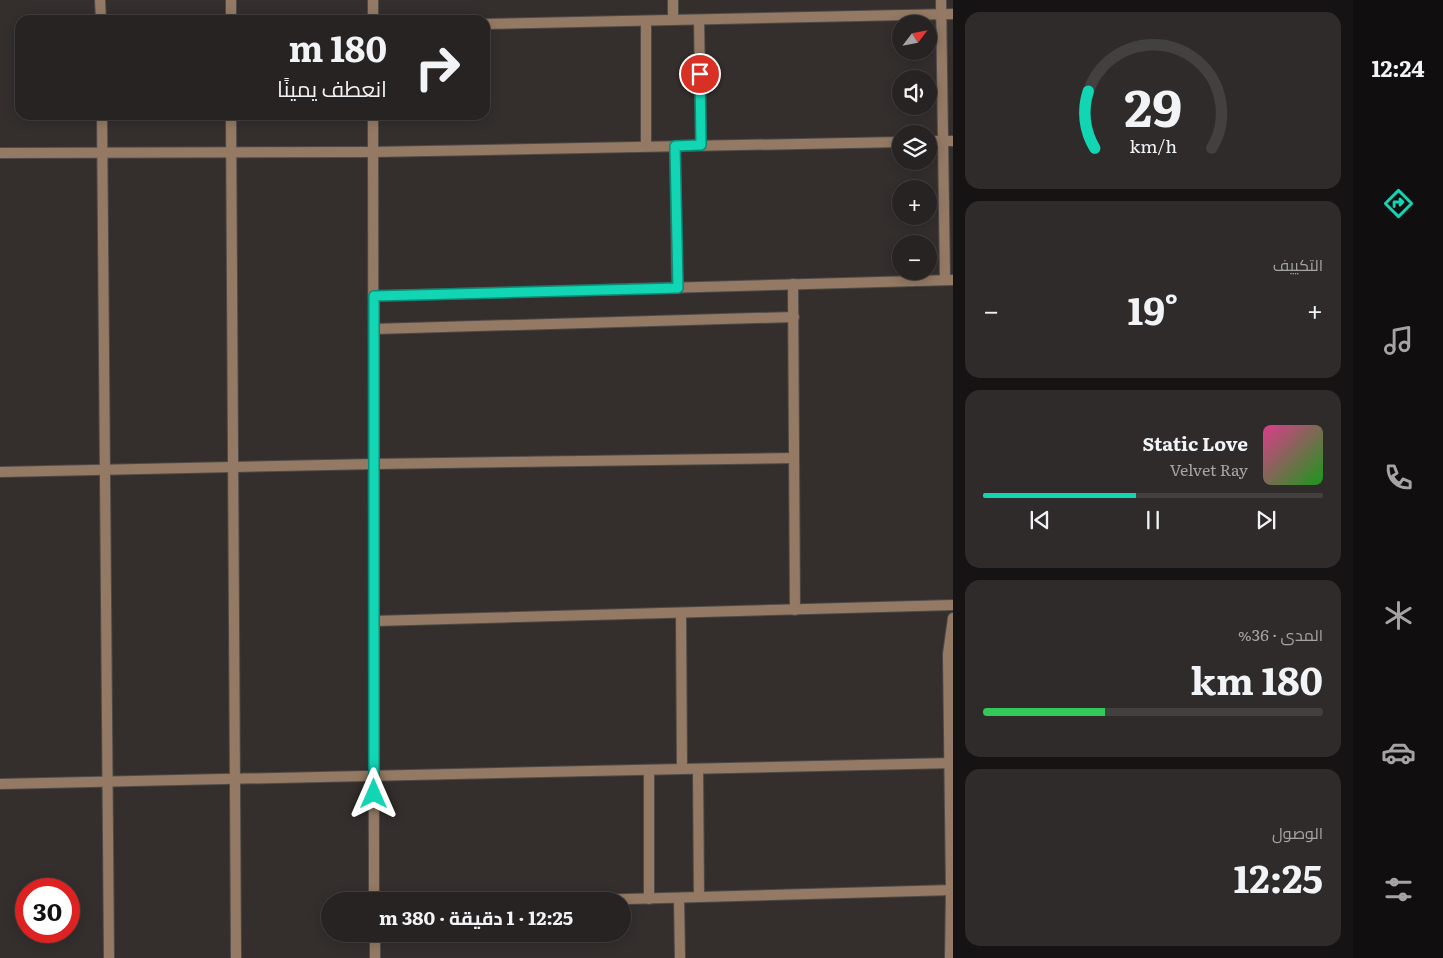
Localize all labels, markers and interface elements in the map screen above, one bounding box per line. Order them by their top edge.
north arrow [892,15,938,60]
map controls [892,15,937,280]
text: 180 m [288,21,387,73]
icon: right [405,35,470,100]
text: 12:24 [1371,51,1425,84]
pin [679,53,721,95]
icon: arrive [686,60,714,88]
text: 29 [1124,66,1182,143]
button: sound [892,70,937,115]
text: انعطف يمينًا [277,71,387,104]
button: layers [892,125,937,170]
text: km/h [1129,132,1177,159]
button: + [892,180,937,225]
icon: directions [1381,186,1416,221]
button: − [892,235,937,280]
text: التكييف [1273,252,1323,276]
text: 19° [1128,280,1179,337]
text: − [983,288,999,330]
text: + [1307,288,1323,330]
icon: music [1381,323,1416,358]
text: Static Love [1143,429,1248,457]
text: Velvet Ray [1170,457,1248,481]
icon: phone [1381,460,1416,495]
icon: previous [1026,506,1054,534]
icon: pause [1139,506,1167,534]
icon: next [1252,506,1280,534]
icon: climate [1381,598,1416,633]
text: المدى · 36% [1238,622,1323,646]
text: 180 km [1191,650,1323,707]
icon: car [1381,735,1416,770]
position arrow [347,767,399,819]
text: الوصول [1272,820,1323,844]
text: 12:25 [1234,848,1323,905]
icon: filters [1381,872,1416,907]
speed limit sign: 30 [15,878,80,943]
text: 12:25 · 1 دقيقة · 380 m [379,903,573,931]

